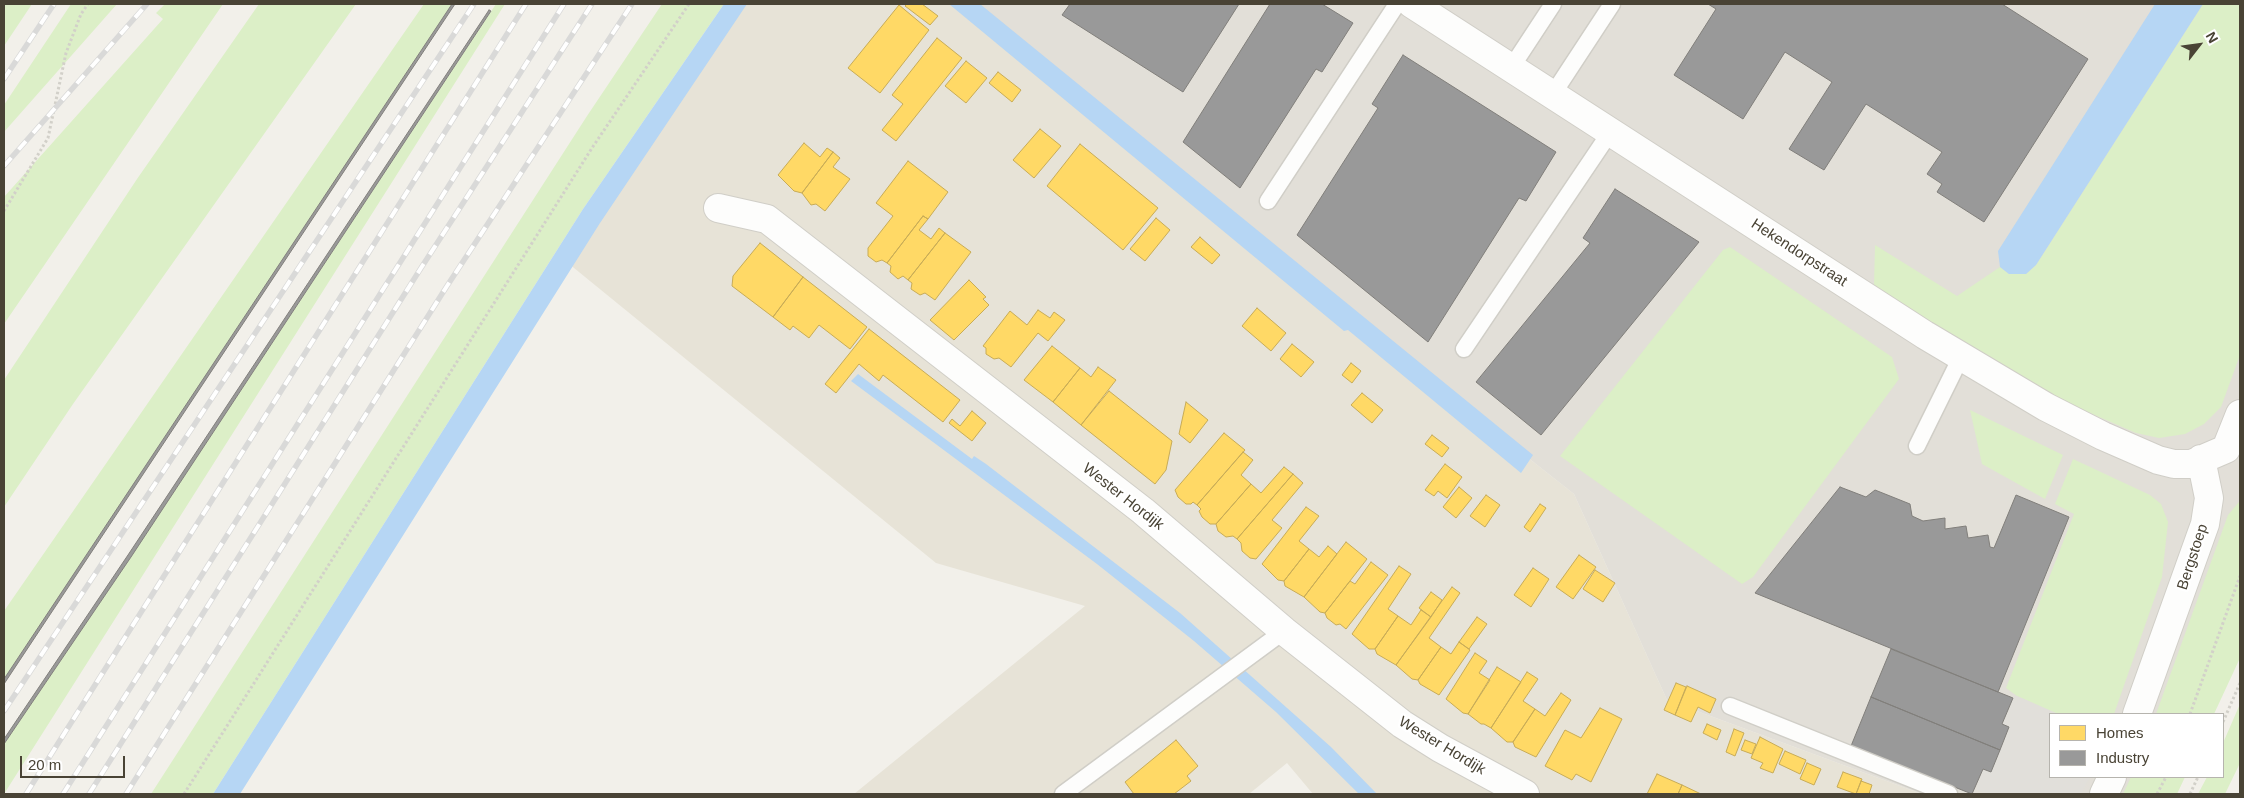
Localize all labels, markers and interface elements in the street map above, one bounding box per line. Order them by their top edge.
north arrow [2174,20,2224,70]
text: N [2203,29,2221,46]
street label: Hekendorpstraat [1748,215,1850,291]
street label: Wester Hordijk [1079,460,1167,534]
street label: Bergstoep [2174,522,2212,592]
street label: Wester Hordijk [1395,713,1489,779]
legend [2049,713,2224,778]
text: Homes [2096,724,2144,741]
scale bar [22,746,128,778]
text: Industry [2096,749,2149,766]
text: 20 m [28,756,61,773]

